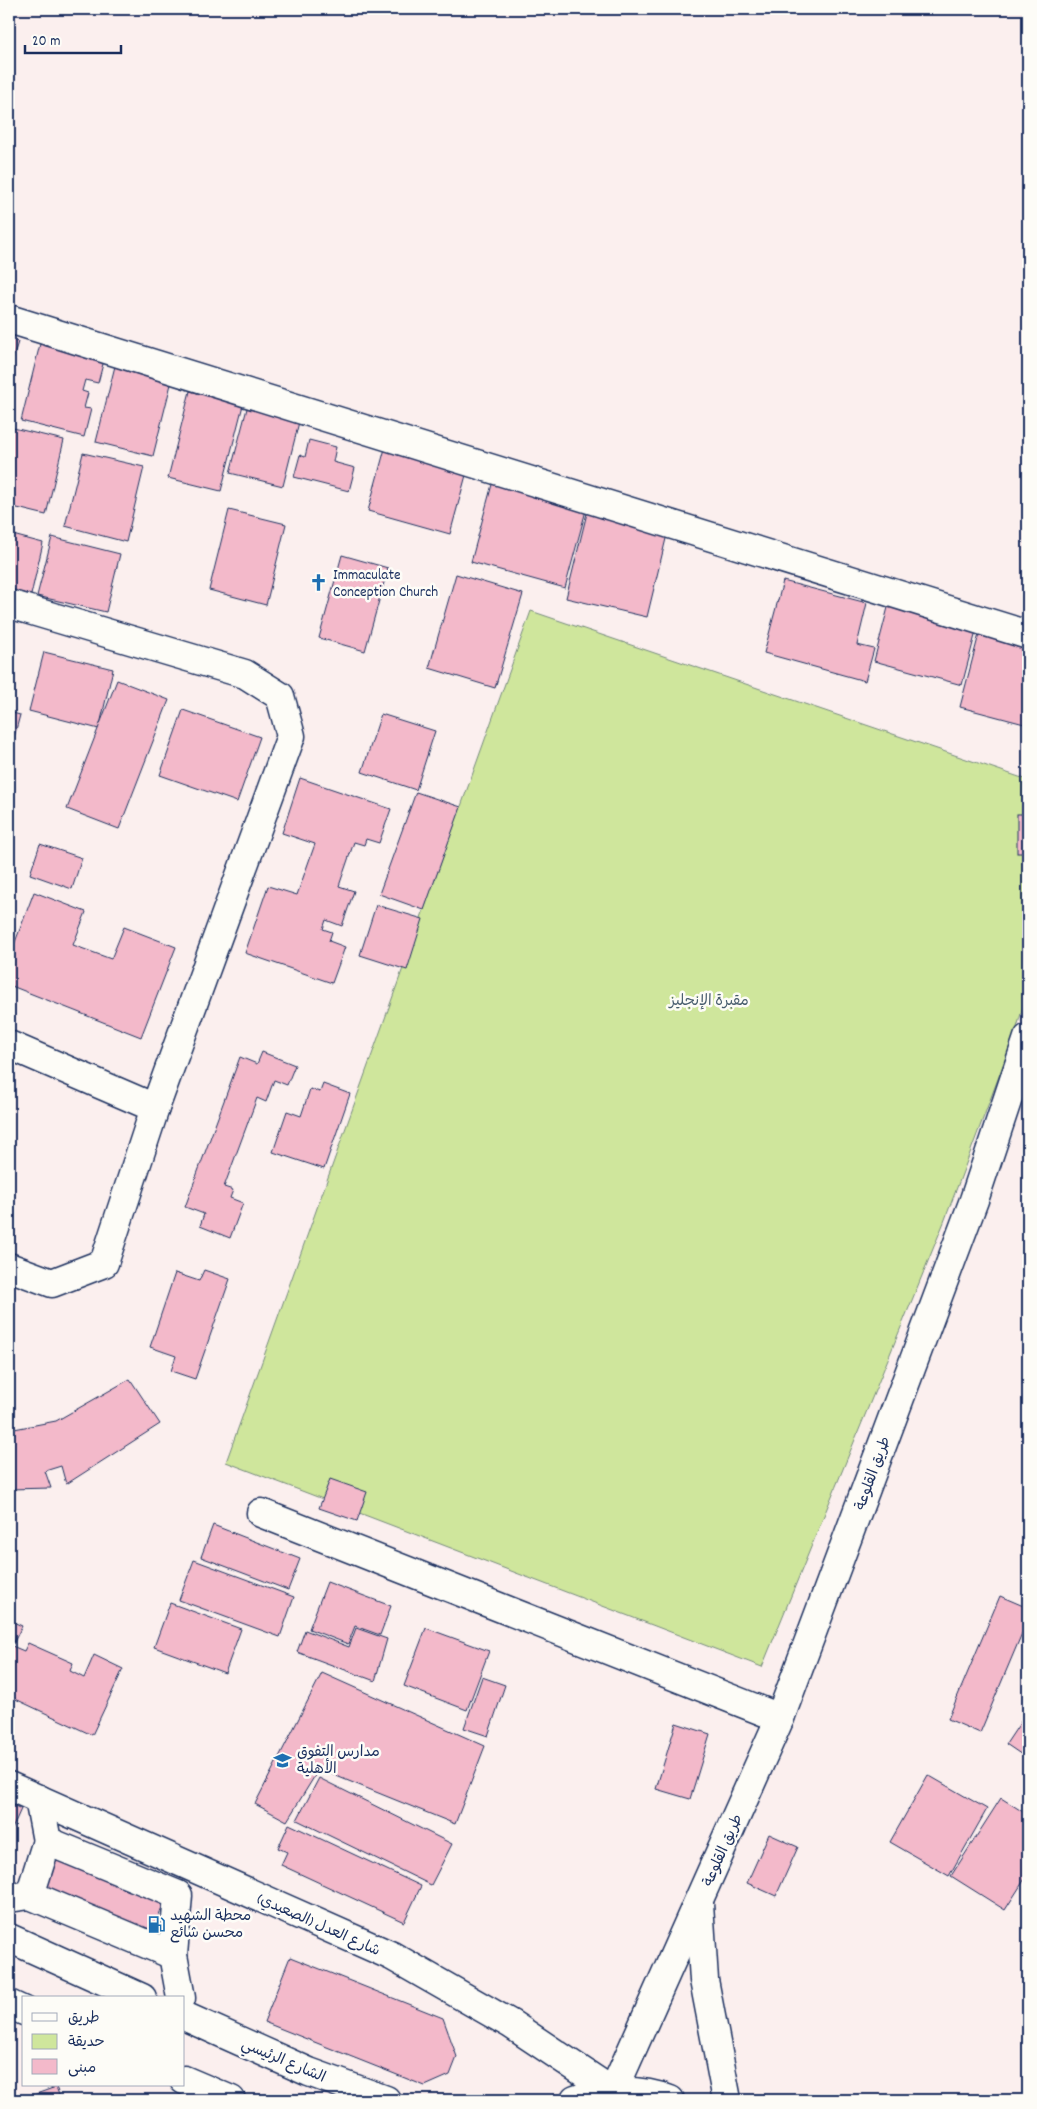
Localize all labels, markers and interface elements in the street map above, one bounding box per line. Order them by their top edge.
scale bar [25,22,121,54]
text: 20 m [32,31,60,53]
place label: Immaculate Conception Church [333,565,438,604]
church icon: Immaculate Conception Church [309,573,329,593]
park label: مقبرة الإنجليز [667,991,749,1013]
street label: طريق القلوعة [850,1434,897,1514]
place label: مدارس التفوق الأهلية [297,1742,380,1781]
school or university icon: مدارس التفوق الأهلية [273,1750,293,1770]
street label: طريق القلوعة [698,1811,750,1890]
street label: شارع العدل (الصعيدي) [253,1889,383,1963]
place label: محطة الشهيد محسن شائع [170,1906,251,1945]
fuel station icon: محطة الشهيد محسن شائع [146,1914,166,1934]
legend [22,1996,185,2086]
text: طريق [68,2008,100,2030]
text: حديقة [68,2032,105,2054]
street label: الشارع الرئيسي [238,2034,329,2089]
text: مبنى [68,2058,96,2080]

